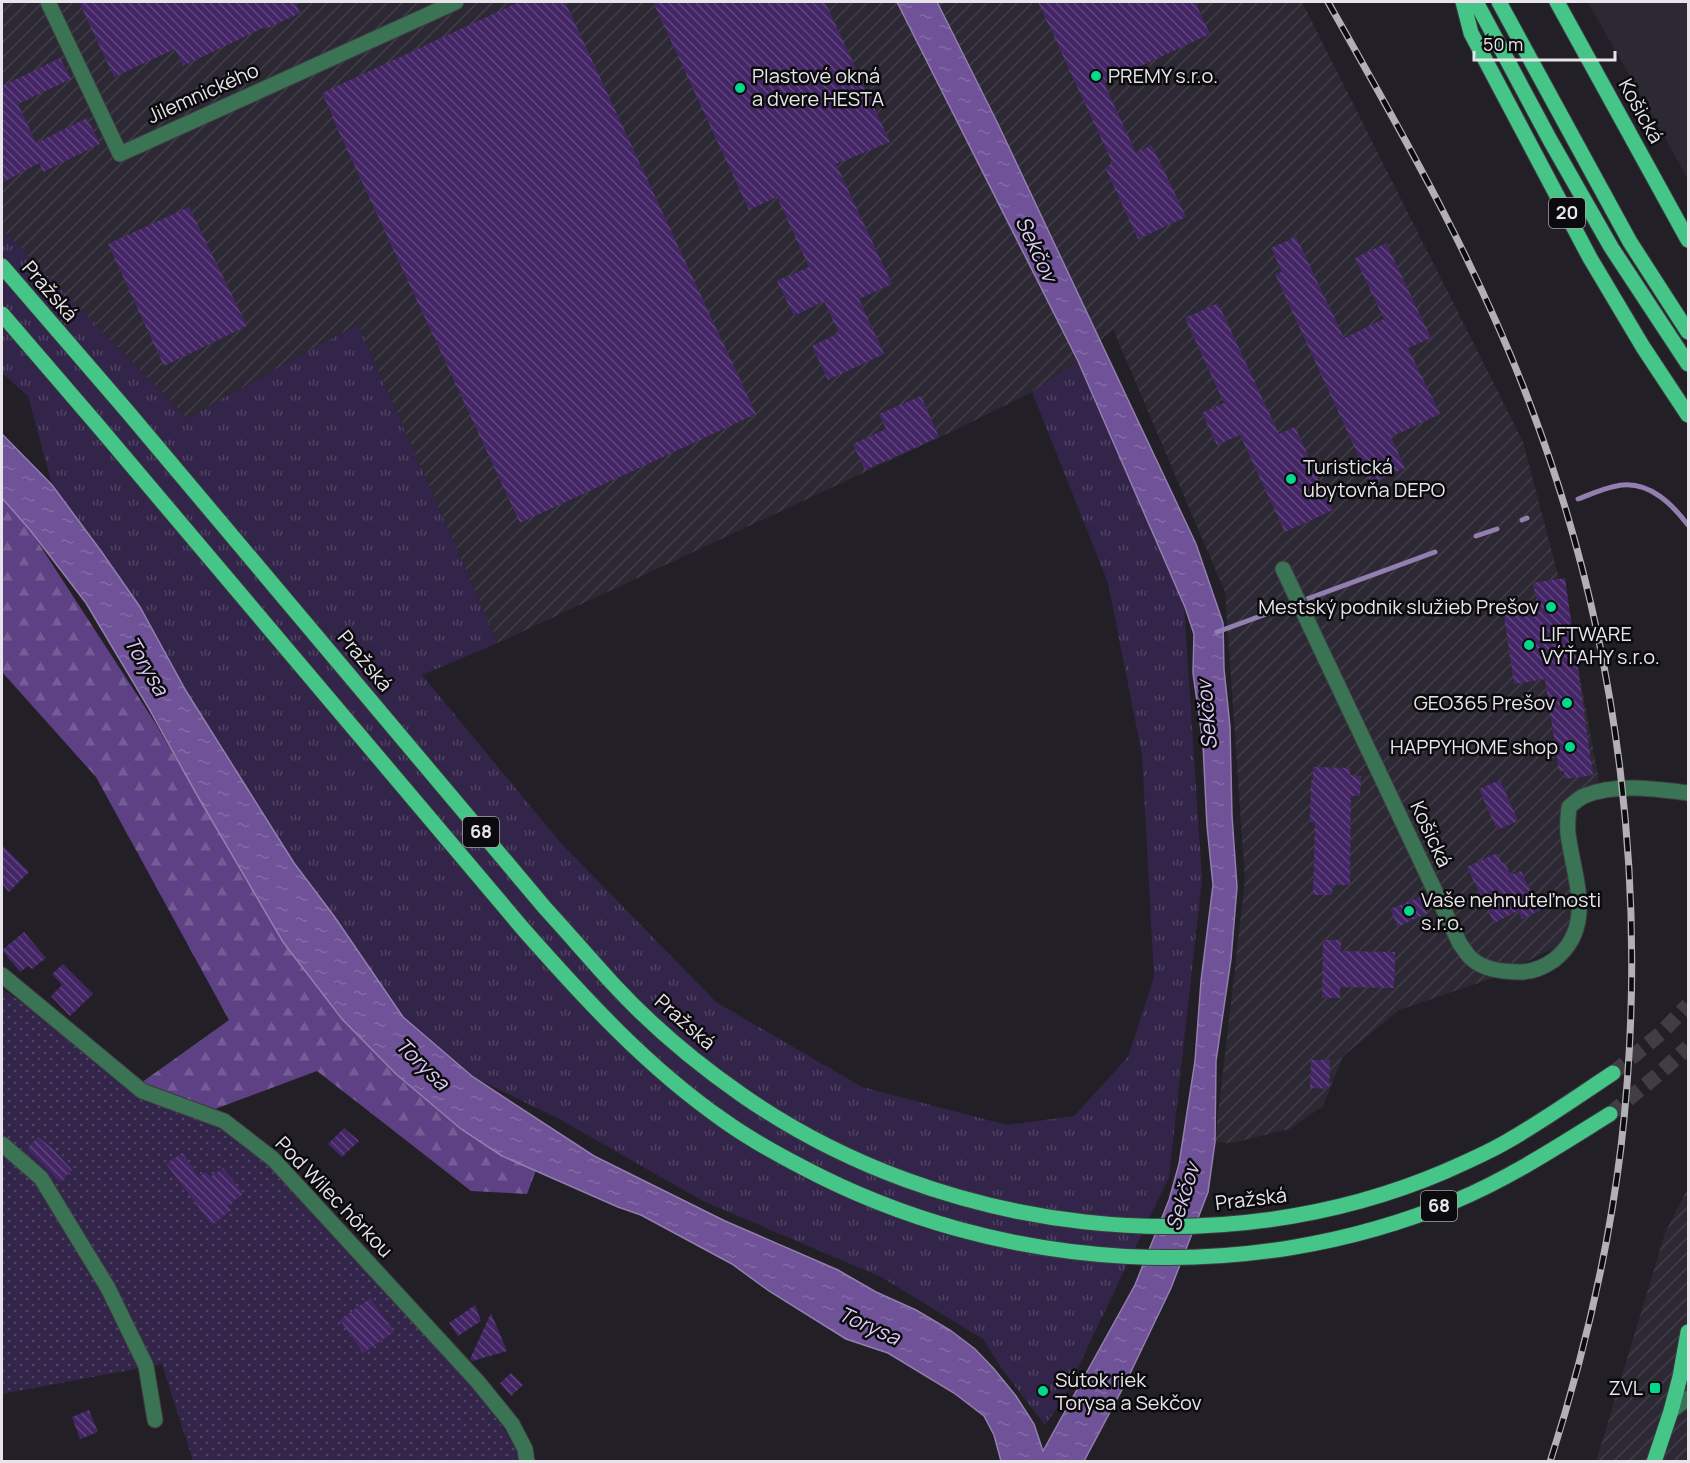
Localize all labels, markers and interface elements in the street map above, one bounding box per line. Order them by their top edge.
scale bar [1474,24,1615,62]
text: 50 m [1483,32,1523,56]
street label: Jilemnického [143,56,263,129]
place label: Plastové okná a dvere HESTA [752,62,885,112]
place label: PREMY s.r.o. [1108,62,1218,89]
marker: PREMY s.r.o. [1089,69,1103,83]
street label: Košická [1613,74,1670,148]
marker: Plastové okná a dvere HESTA [733,81,747,95]
road number: 20 [1549,198,1585,228]
water label: Sekčov [1010,211,1066,289]
street label: Pražská [17,255,84,327]
place label: Turistická ubytovňa DEPO [1303,453,1445,503]
marker: Turistická ubytovňa DEPO [1284,472,1298,486]
place label: Mestský podnik služieb Prešov [1258,593,1539,620]
marker: Mestský podnik služieb Prešov [1544,600,1558,614]
place label: LIFTWARE VÝŤAHY s.r.o. [1541,620,1660,670]
street label: Pražská [332,624,399,697]
water label: Torysa [118,631,176,701]
marker: LIFTWARE VÝŤAHY s.r.o. [1522,638,1536,652]
water label: Sekčov [1189,676,1223,751]
place label: GEO365 Prešov [1414,689,1555,716]
marker: GEO365 Prešov [1560,696,1574,710]
place label: HAPPYHOME shop [1390,733,1558,760]
marker: HAPPYHOME shop [1563,740,1577,754]
street label: Košická [1404,796,1458,871]
road number: 68 [463,817,499,847]
place label: Vaše nehnuteľnosti s.r.o. [1421,886,1601,936]
marker: Vaše nehnuteľnosti s.r.o. [1402,904,1416,918]
street label: Pražská [649,988,721,1055]
water label: Torysa [390,1031,457,1097]
street label: Pod Wilec hôrkou [270,1130,399,1263]
water label: Sekčov [1159,1156,1207,1234]
street label: Pražská [1214,1181,1288,1216]
road number: 68 [1421,1191,1457,1221]
water label: Torysa [834,1299,906,1352]
place label: Sútok riek Torysa a Sekčov [1055,1366,1202,1416]
place label: ZVL [1608,1374,1643,1401]
marker: ZVL [1648,1381,1662,1395]
marker: Sútok riek Torysa a Sekčov [1036,1384,1050,1398]

